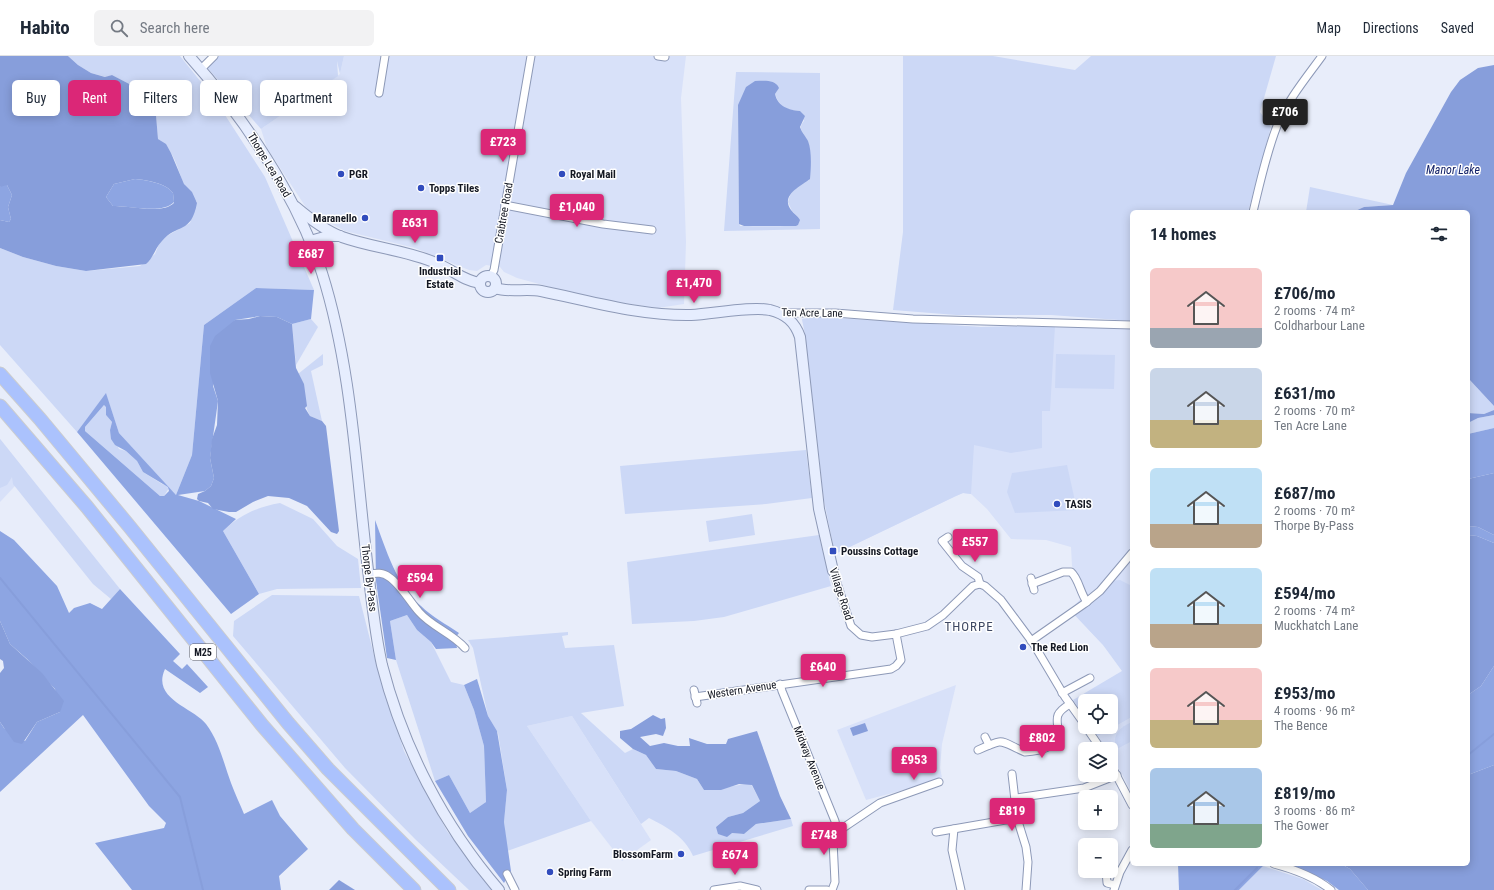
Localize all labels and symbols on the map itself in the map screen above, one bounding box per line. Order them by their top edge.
pin: £706 [1261,99,1309,133]
pin: £723 [479,129,527,163]
street label: Thorpe Lea Road [245,130,293,200]
water label: Manor Lake [1426,163,1480,177]
place label: PGR [349,168,368,181]
place label: Royal Mail [570,168,616,181]
marker: PGR [336,169,346,179]
marker: Royal Mail [557,169,567,179]
place label: Topps Tiles [429,182,479,195]
street label: Crabtree Road [492,182,516,244]
marker: Topps Tiles [416,183,426,193]
pin: £1,040 [544,194,610,228]
pin: £631 [391,210,439,244]
place label: Maranello [313,212,358,225]
marker: Maranello [360,213,370,223]
pin: £687 [287,241,335,275]
marker: Industrial Estate [435,253,445,263]
place label: Industrial Estate [419,265,461,291]
pin: £1,470 [661,270,727,304]
street label: Ten Acre Lane [781,306,843,320]
place label: TASIS [1065,498,1092,511]
marker: TASIS [1052,499,1062,509]
pin: £557 [951,529,999,563]
street label: Thorpe By-Pass [358,544,380,612]
place label: Poussins Cottage [841,545,918,558]
marker: Poussins Cottage [828,546,838,556]
pin: £594 [396,565,444,599]
street label: Village Road [826,566,856,622]
district label: THORPE [944,619,994,634]
place label: The Red Lion [1031,641,1088,654]
marker: The Red Lion [1018,642,1028,652]
road number: M25 [190,644,216,660]
pin: £640 [799,654,847,688]
street label: Western Avenue [707,678,777,702]
street label: Midway Avenue [790,724,828,792]
pin: £802 [1018,725,1066,759]
pin: £953 [890,747,938,781]
pin: £819 [988,798,1036,832]
pin: £748 [800,822,848,856]
pin: £674 [711,842,759,876]
place label: BlossomFarm [613,848,673,861]
marker: BlossomFarm [676,849,686,859]
place label: Spring Farm [558,866,611,879]
marker: Spring Farm [545,867,555,877]

